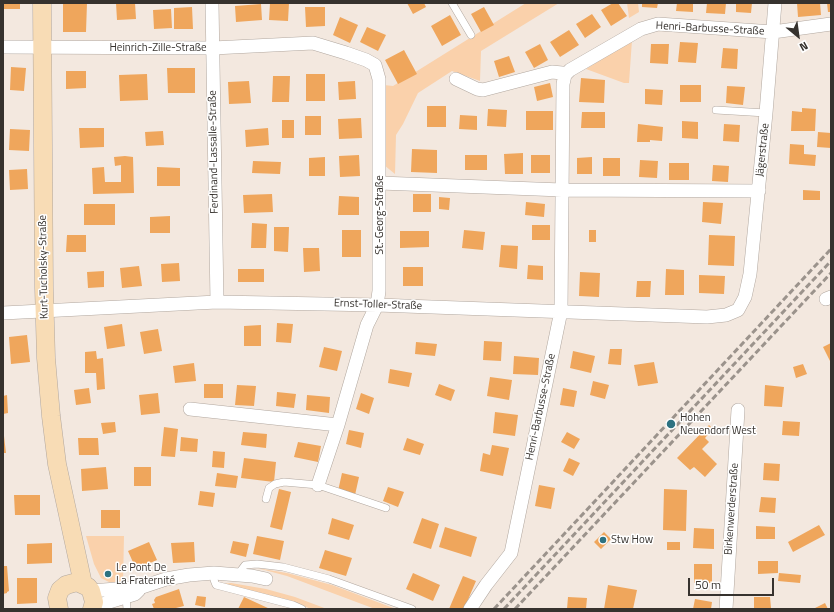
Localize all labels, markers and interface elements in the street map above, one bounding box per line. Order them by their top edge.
north arrow [778,16,818,56]
street label: Henri-Barbusse-Straße [655,20,765,38]
text: N [797,38,811,55]
street label: Heinrich-Zille-Straße [109,41,207,55]
street label: Ferdinand-Lassalle-Straße [206,90,222,214]
street label: Jägerstraße [754,123,772,177]
street label: St.-Georg-Straße [373,175,387,255]
street label: Kurt-Tucholsky-Straße [36,215,52,319]
street label: Ernst-Toller-Straße [333,297,423,313]
street label: Henri-Barbusse-Straße [523,352,559,462]
place label: Hohen Neuendorf West [680,411,756,437]
marker: Hohen Neuendorf West [665,418,677,430]
street label: Birkenwerderstraße [722,462,742,556]
place label: Stw How [611,533,653,547]
marker: Stw How [598,535,608,545]
place label: Le Pont De La Fraternité [116,561,175,587]
marker: Le Pont De La Fraternité [103,569,113,579]
scale bar [690,570,776,596]
text: 50 m [695,575,721,594]

